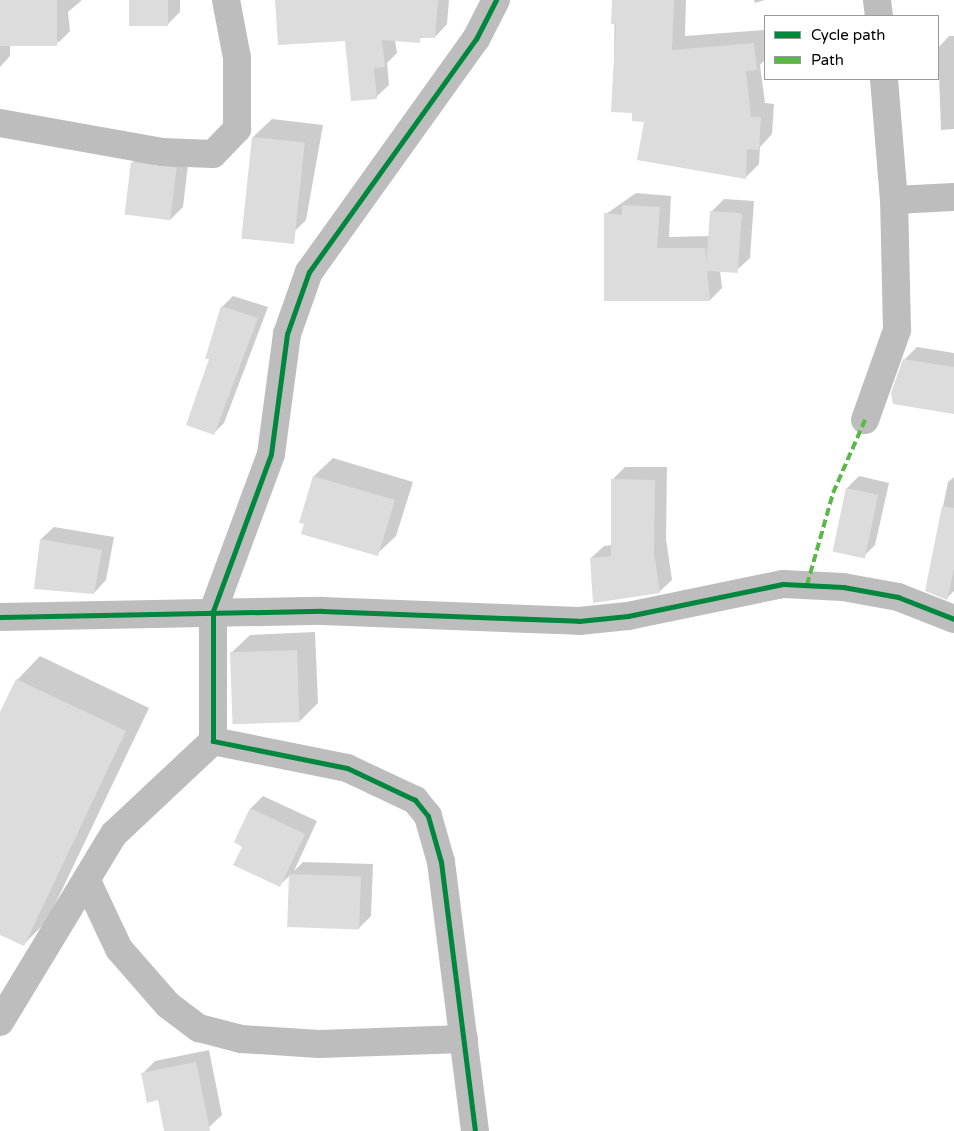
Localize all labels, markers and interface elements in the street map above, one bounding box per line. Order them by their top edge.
legend [764,15,939,80]
text: Cycle path [811,26,885,44]
text: Path [811,51,844,69]

